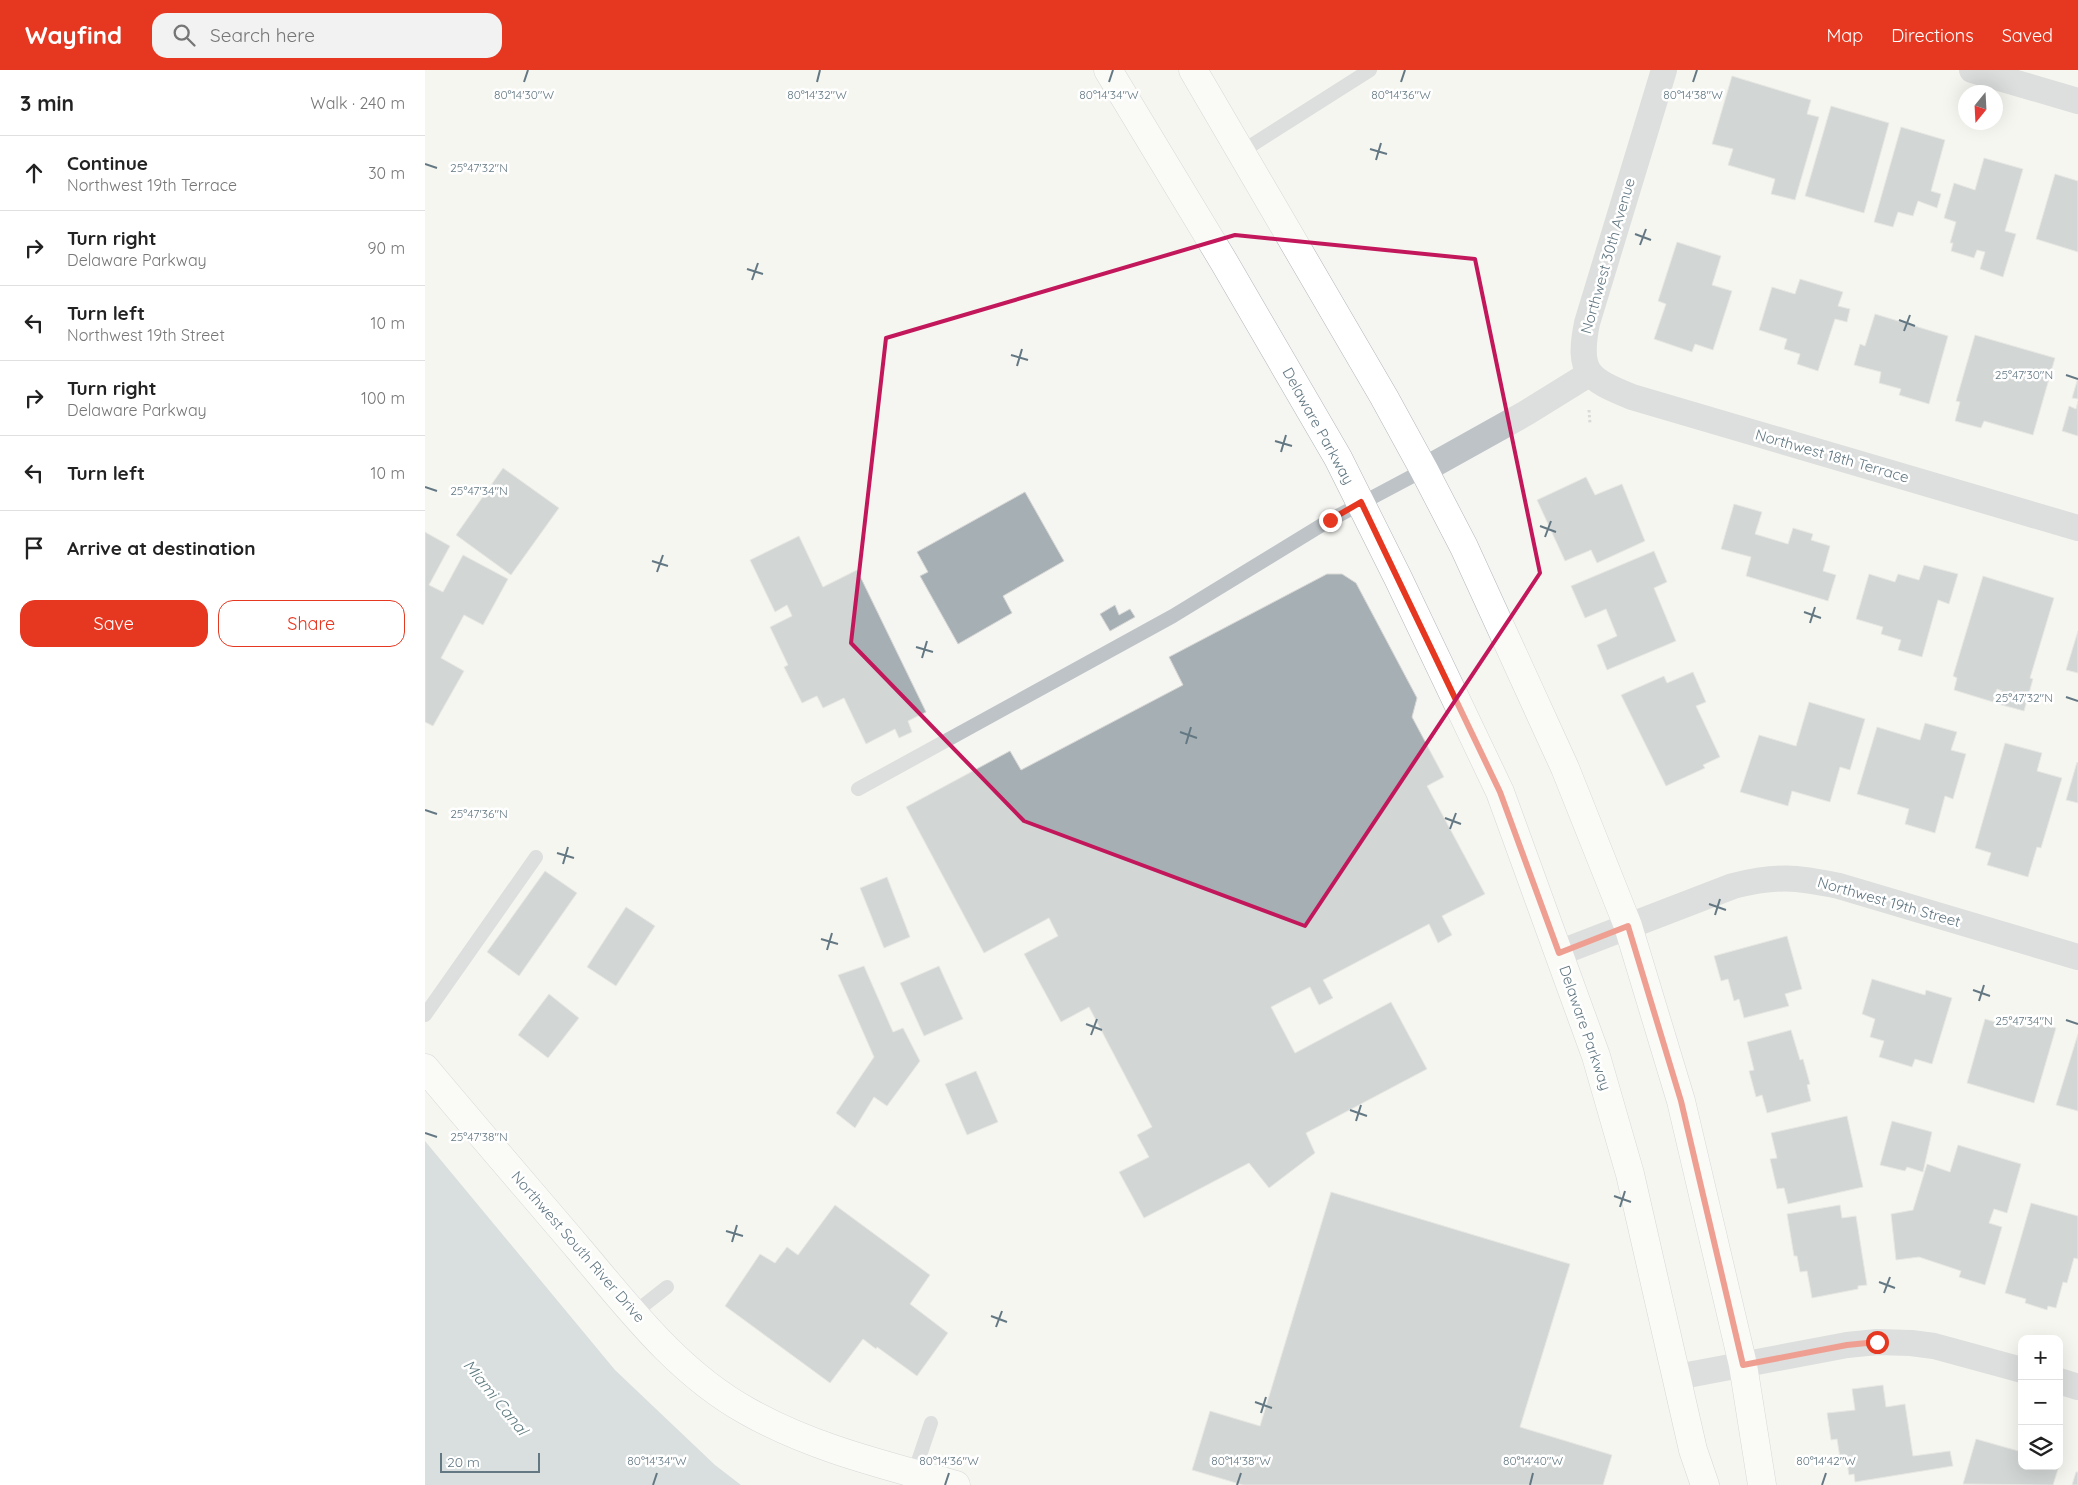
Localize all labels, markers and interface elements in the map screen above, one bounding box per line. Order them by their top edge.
search box [152,13,502,58]
text: Wayfind [25,20,122,50]
icon: search [170,21,198,49]
text: Search here [210,23,315,47]
text: Map [1826,24,1863,47]
text: Directions [1891,24,1974,47]
text: Saved [2002,24,2053,47]
north arrow [1958,85,2003,130]
text: 80°14'30"W [494,87,554,102]
text: 80°14'32"W [787,87,847,102]
text: 80°14'34"W [1079,87,1139,102]
text: 80°14'36"W [1371,87,1431,102]
text: 80°14'38"W [1663,87,1723,102]
text: 3 min [20,90,74,116]
text: Walk · 240 m [310,93,405,113]
text: Continue [67,151,148,175]
icon: ahead [20,159,48,187]
text: 25°47'32"N [450,160,508,175]
text: 30 m [368,163,405,183]
text: Northwest 19th Terrace [67,175,237,195]
street label: Northwest 30th Avenue [1576,176,1639,336]
text: Turn right [67,226,156,250]
icon: right [20,234,48,262]
text: 90 m [368,238,405,258]
text: Delaware Parkway [67,250,207,270]
text: Turn left [67,301,145,325]
icon: left [20,309,48,337]
text: 10 m [371,313,405,333]
text: Northwest 19th Street [67,325,225,345]
street label: Delaware Parkway [1278,364,1358,488]
text: 25°47'30"N [1995,367,2053,382]
text: Turn right [67,376,156,400]
icon: right [20,384,48,412]
text: 100 m [361,388,405,408]
text: Delaware Parkway [67,400,207,420]
street label: Northwest 18th Terrace [1753,424,1911,487]
icon: left [20,459,48,487]
text: Turn left [67,461,145,485]
text: 10 m [371,463,405,483]
text: 25°47'34"N [450,483,508,498]
route end [1319,509,1342,532]
icon: arrive [20,534,48,562]
text: Arrive at destination [67,536,256,560]
button: Save [20,600,208,647]
button: Share [218,600,405,647]
text: 25°47'32"N [1995,690,2053,705]
text: 25°47'36"N [450,806,508,821]
street label: Northwest 19th Street [1815,872,1963,931]
street label: Delaware Parkway [1555,963,1616,1093]
text: 25°47'34"N [1995,1013,2053,1028]
text: 25°47'38"N [450,1129,508,1144]
street label: Northwest South River Drive [507,1167,649,1326]
route start [1866,1331,1889,1354]
map controls [2018,1335,2063,1470]
button: + [2018,1335,2063,1380]
water label: Miami Canal [459,1355,534,1441]
button: − [2018,1380,2063,1425]
button: layers [2018,1425,2063,1470]
scale bar [440,1450,540,1473]
text: 20 m [447,1453,480,1471]
text: 80°14'34"W [627,1453,687,1468]
text: 80°14'36"W [919,1453,979,1468]
text: 80°14'38"W [1211,1453,1271,1468]
text: 80°14'40"W [1503,1453,1563,1468]
text: 80°14'42"W [1796,1453,1856,1468]

